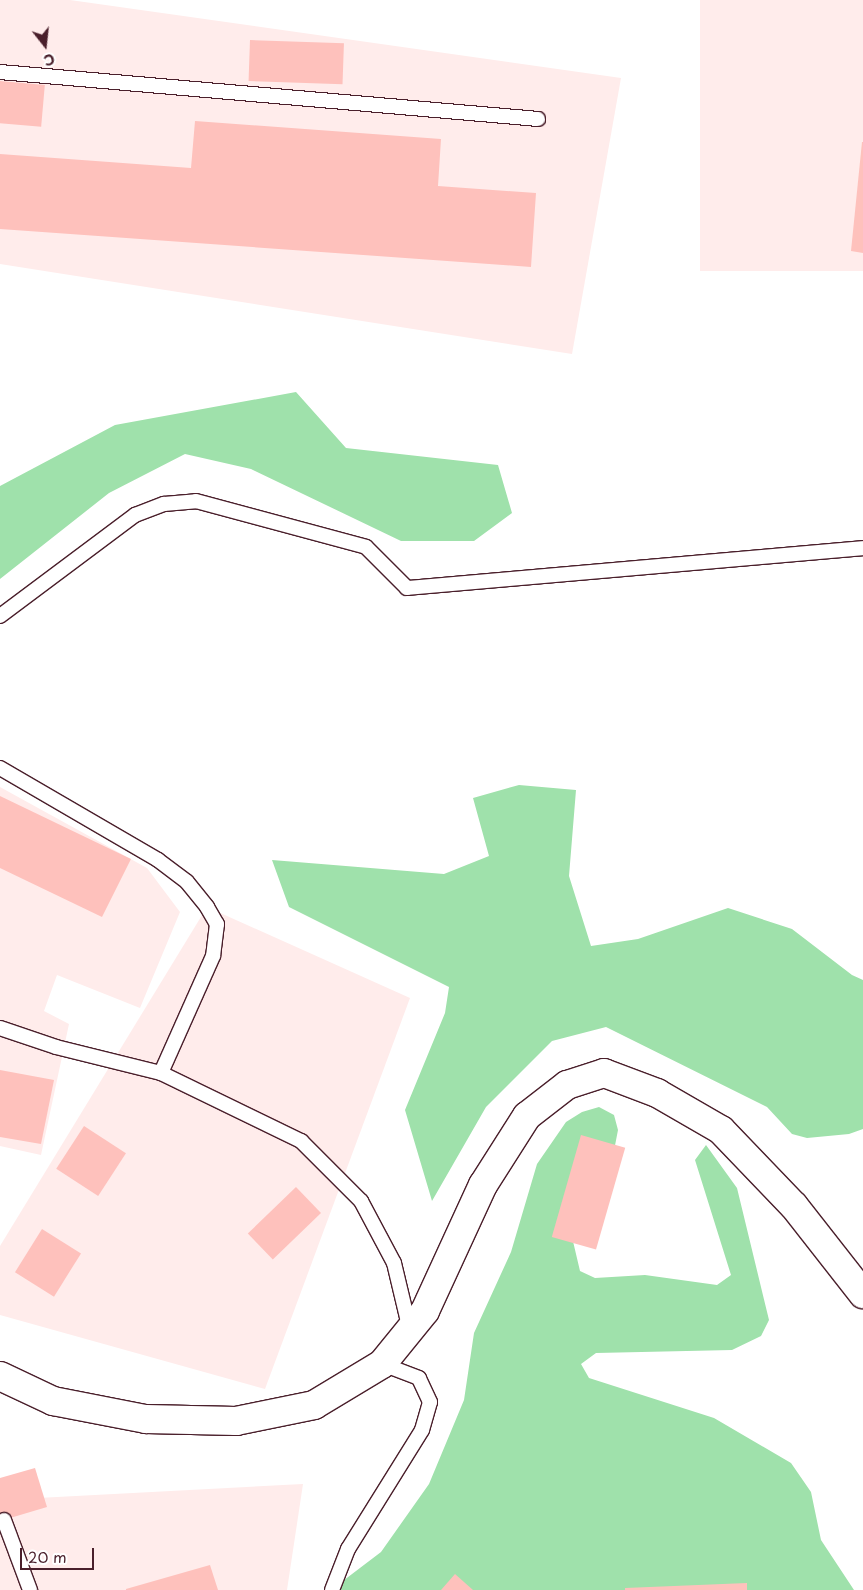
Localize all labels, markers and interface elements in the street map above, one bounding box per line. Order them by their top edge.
north arrow [20,20,70,70]
text: С [41,48,57,71]
scale bar [22,1538,96,1570]
text: 20 m [28,1545,67,1568]

